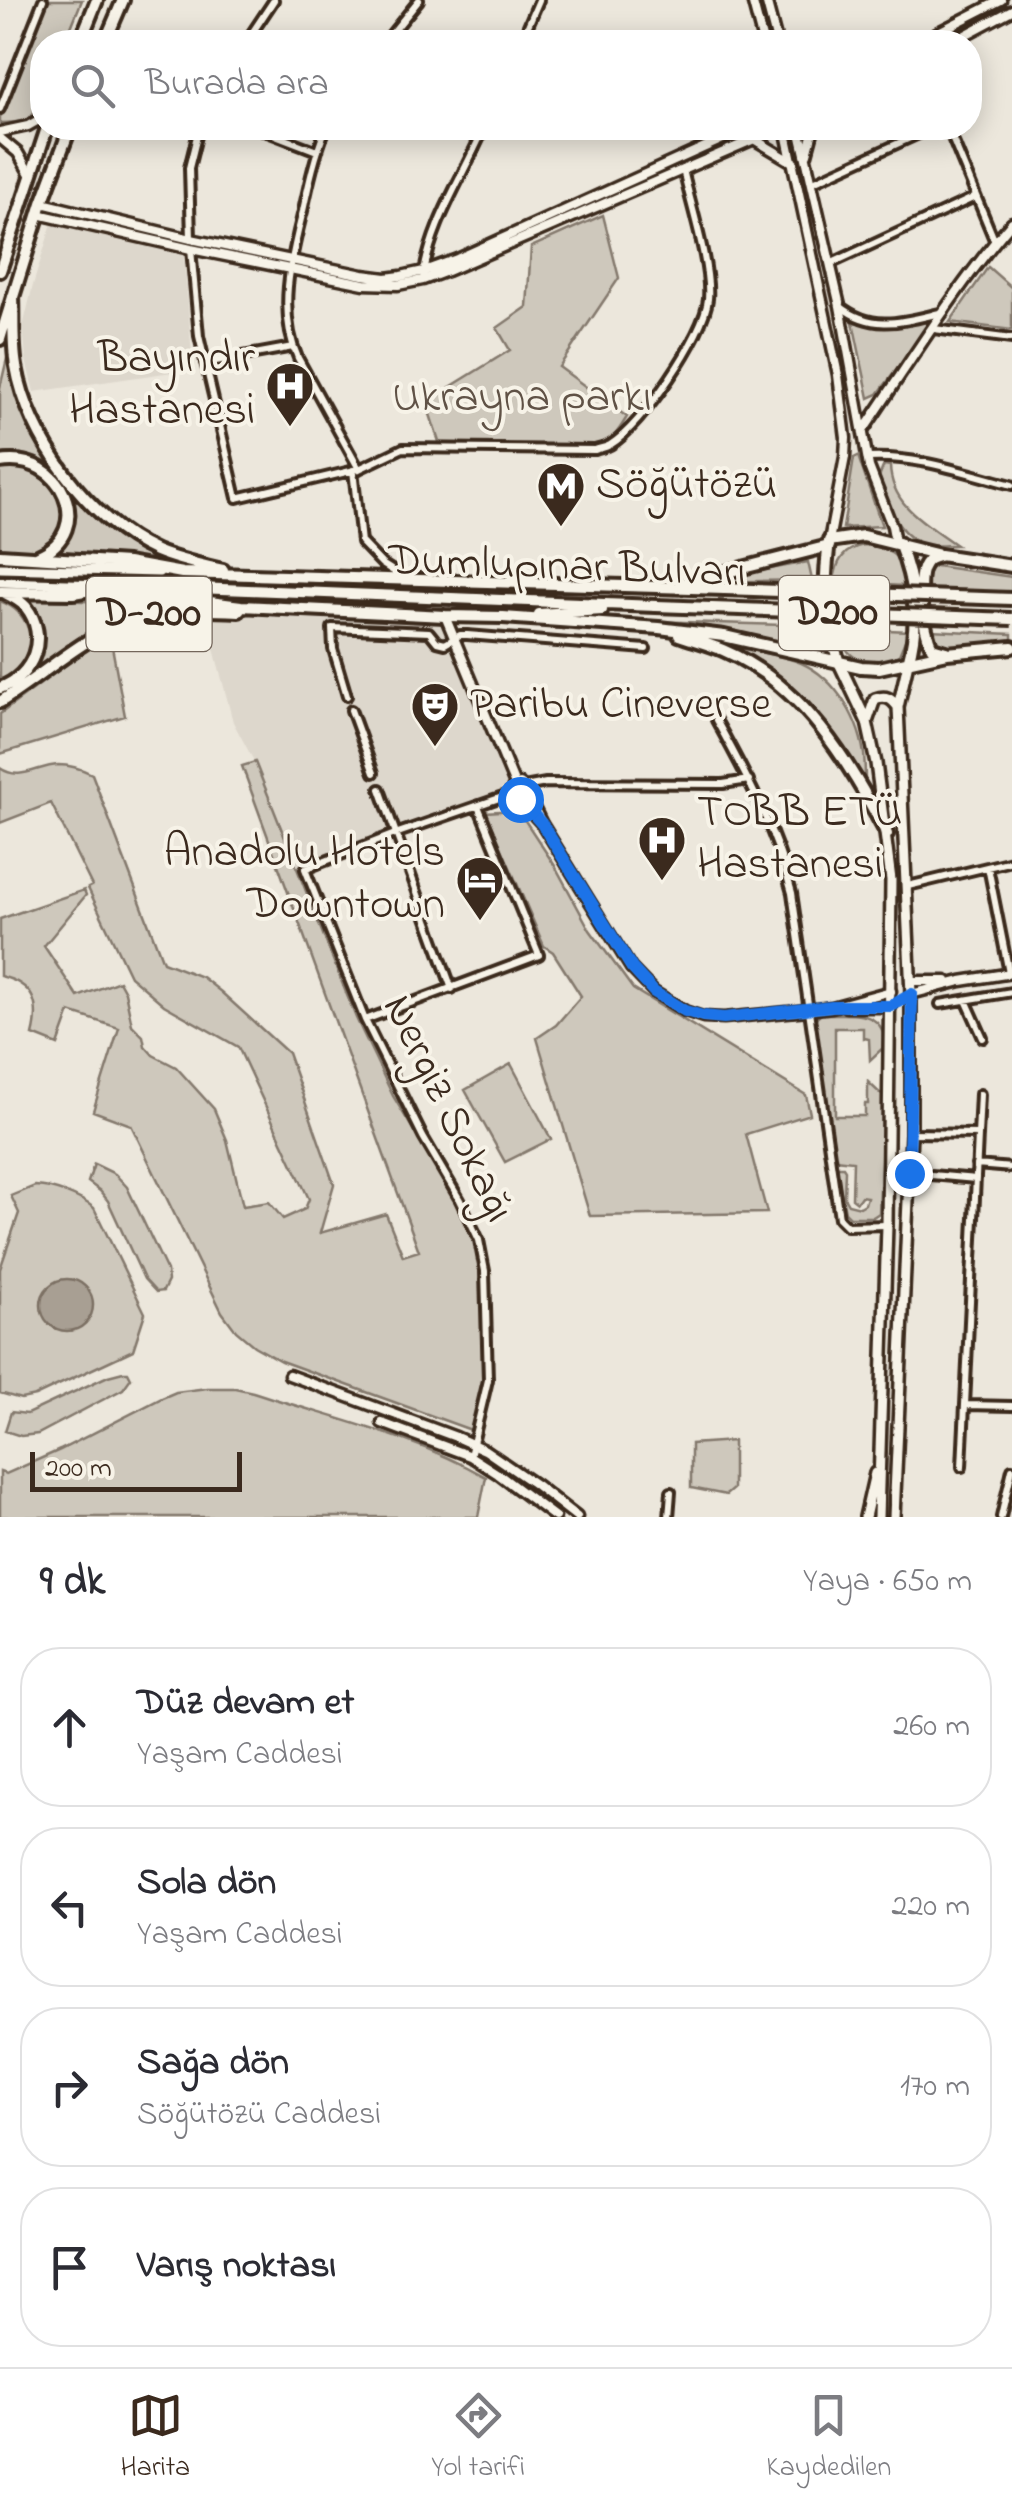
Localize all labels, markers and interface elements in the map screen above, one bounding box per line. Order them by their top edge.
search box [30,30,982,140]
text: Burada ara [145,57,329,113]
icon: search [65,58,120,113]
place label: Bayındır Hastanesi [69,327,255,445]
hospital icon: Bayındır Hastanesi [264,360,316,428]
park label: Ukrayna parkı [392,366,652,432]
place label: Söğütözü [596,453,777,519]
metro station icon: Söğütözü [535,460,587,528]
street label: Dumlupınar Bulvarı [386,529,747,607]
road number: D200 [779,576,889,650]
road number: D-200 [86,577,212,651]
place label: Paribu Cineverse [470,673,772,739]
theatre icon: Paribu Cineverse [409,680,461,748]
route start [498,777,544,823]
place label: TOBB ETÜ Hastanesi [697,781,903,899]
hospital icon: TOBB ETÜ Hastanesi [636,814,688,882]
place label: Anadolu Hotels Downtown [164,821,445,939]
hotel icon: Anadolu Hotels Downtown [454,854,506,922]
street label: Nergiz Sokağı [362,984,531,1235]
route end [887,1151,933,1197]
scale bar [30,1447,242,1492]
text: 200 m [45,1449,112,1490]
text: 9 dk [40,1552,105,1613]
text: Yaya · 650 m [803,1559,972,1606]
text: Düz devam et [137,1676,354,1732]
icon: ahead [42,1700,97,1755]
text: 260 m [893,1704,970,1751]
text: Yaşam Caddesi [137,1732,343,1779]
text: Sola dön [137,1856,276,1912]
icon: left [42,1880,97,1935]
text: 220 m [892,1884,970,1931]
text: Yaşam Caddesi [137,1912,343,1959]
text: Sağa dön [137,2036,289,2092]
icon: right [42,2060,97,2115]
text: 170 m [900,2064,970,2111]
text: Söğütözü Caddesi [137,2092,381,2139]
text: Varış noktası [137,2239,336,2295]
icon: arrive [42,2240,97,2295]
tab: Harita [121,2388,190,2489]
tab: Yol tarifi [431,2388,525,2489]
tab: Kaydedilen [766,2388,891,2489]

